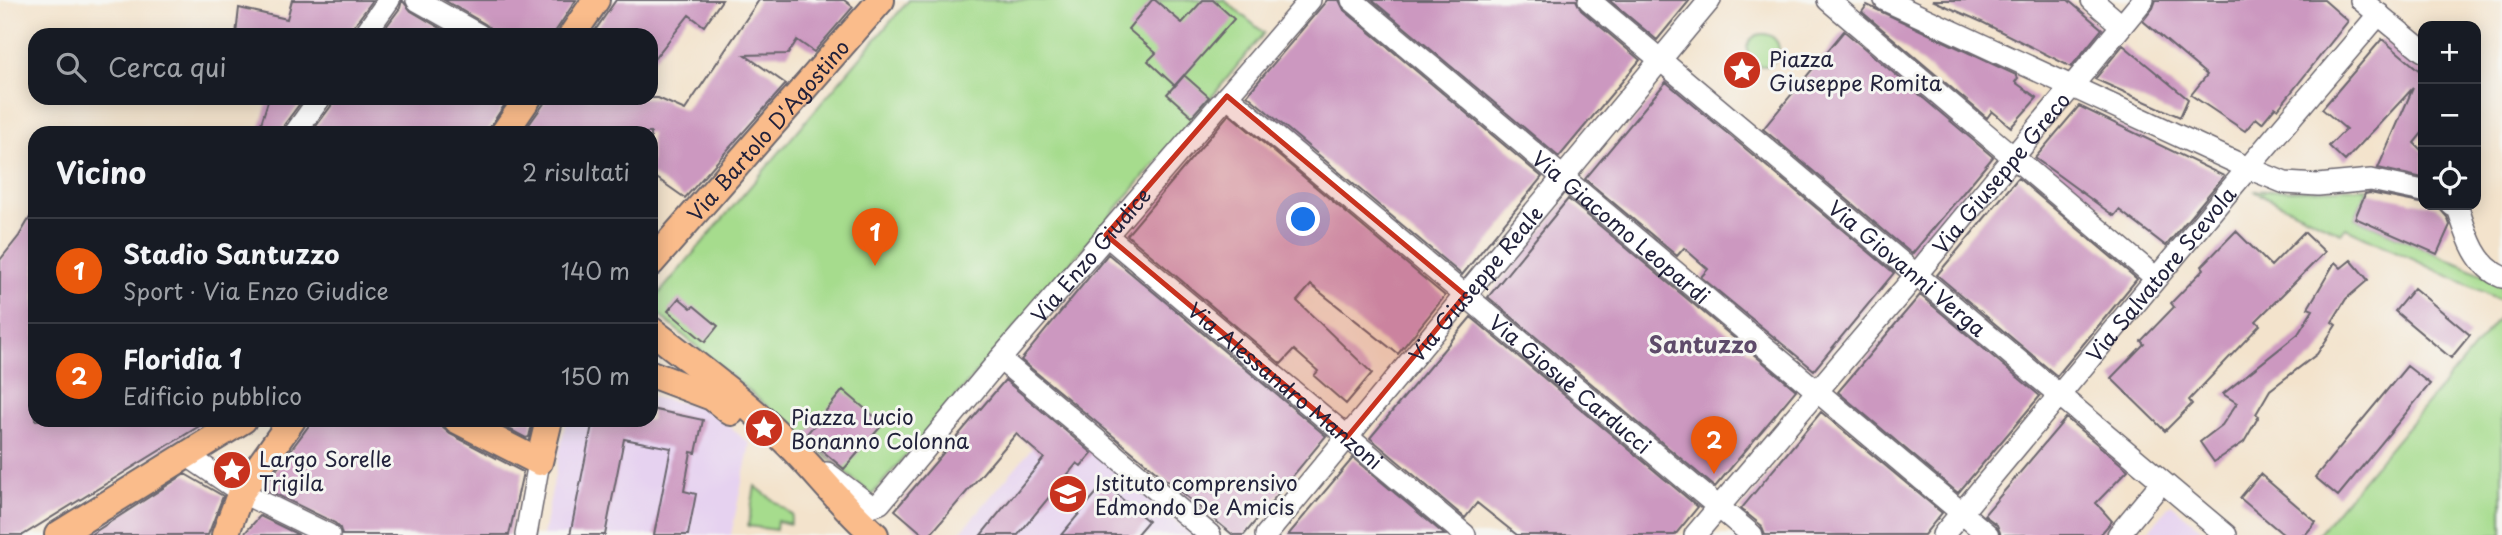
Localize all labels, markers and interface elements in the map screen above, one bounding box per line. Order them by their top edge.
map controls [2418,21,2481,210]
button: + [2418,21,2481,84]
search box [28,28,658,105]
street label: Via Bartolo D'Agostino [679,31,856,228]
place label: Piazza Giuseppe Romita [1769,42,1943,98]
text: Cerca qui [108,47,227,86]
icon: search [52,48,90,86]
place icon: Piazza Giuseppe Romita [1721,49,1763,91]
button: − [2418,84,2481,147]
street label: Via Giuseppe Greco [1924,85,2077,261]
street label: Via Giacomo Leopardi [1525,142,1717,311]
button: locate [2418,147,2481,210]
text: Vicino [56,149,146,194]
text: 2 risultati [522,154,630,189]
street label: Via Salvatore Scevola [2078,179,2243,368]
street label: Via Enzo Giudice [1023,180,1158,329]
street label: Via Giovanni Verga [1821,192,1994,344]
street label: Via Giuseppe Reale [1400,198,1549,369]
your location [1286,202,1320,236]
pin: 1 [852,208,898,266]
text: Stadio Santuzzo [123,234,340,273]
text: 1 [74,253,85,288]
text: 140 m [561,253,630,288]
text: Sport · Via Enzo Giudice [123,273,389,308]
street label: Via Alessandro Manzoni [1181,294,1390,476]
street label: Via Giosuè Carducci [1483,306,1659,461]
district label: Santuzzo [1649,326,1757,361]
text: Floridia 1 [123,339,242,378]
text: 2 [71,358,87,393]
text: 150 m [561,358,630,393]
text: Edificio pubblico [123,378,302,413]
place label: Piazza Lucio Bonanno Colonna [791,400,969,456]
place icon: Piazza Lucio Bonanno Colonna [743,407,785,449]
pin: 2 [1691,416,1737,474]
place label: Largo Sorelle Trigila [259,442,392,498]
place icon: Largo Sorelle Trigila [211,449,253,491]
place label: Istituto comprensivo Edmondo De Amicis [1095,466,1298,522]
school or university icon: Istituto comprensivo Edmondo De Amicis [1047,473,1089,515]

